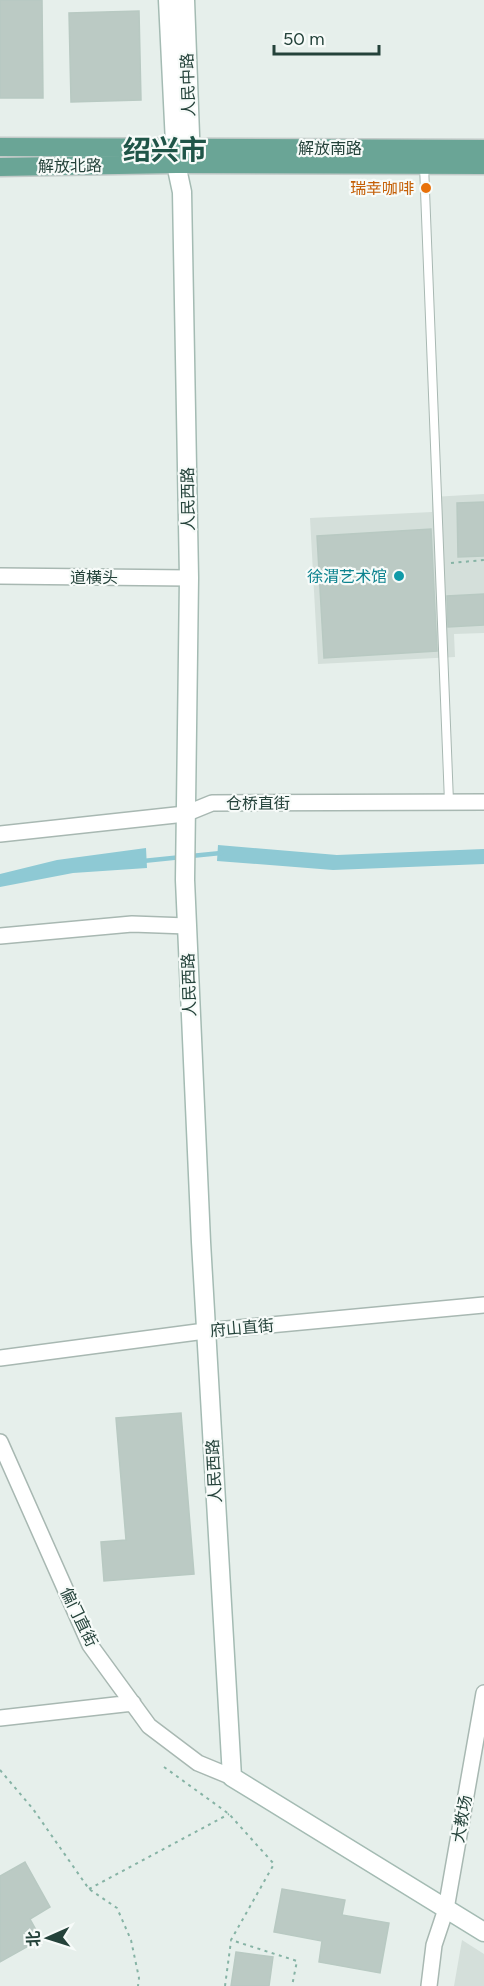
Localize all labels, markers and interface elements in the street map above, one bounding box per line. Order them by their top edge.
scale bar [274,18,379,56]
text: 50 m [283,28,325,50]
street label: 人民中路 [177,53,199,117]
district label: 绍兴市 [123,133,207,167]
street label: 解放南路 [298,139,362,158]
street label: 解放北路 [38,156,102,176]
place label: 瑞幸咖啡 [350,179,414,198]
marker: 瑞幸咖啡 [419,181,433,195]
street label: 人民西路 [178,467,198,531]
place label: 徐渭艺术馆 [307,567,387,586]
street label: 道横头 [70,568,118,587]
marker: 徐渭艺术馆 [392,569,406,583]
street label: 仓桥直街 [226,794,290,813]
street label: 人民西路 [178,953,200,1017]
street label: 府山直街 [209,1316,275,1340]
street label: 人民西路 [203,1439,225,1503]
street label: 偏门直街 [56,1584,102,1650]
street label: 大教场 [448,1794,476,1844]
north arrow [18,1908,78,1968]
text: 北 [24,1930,43,1947]

